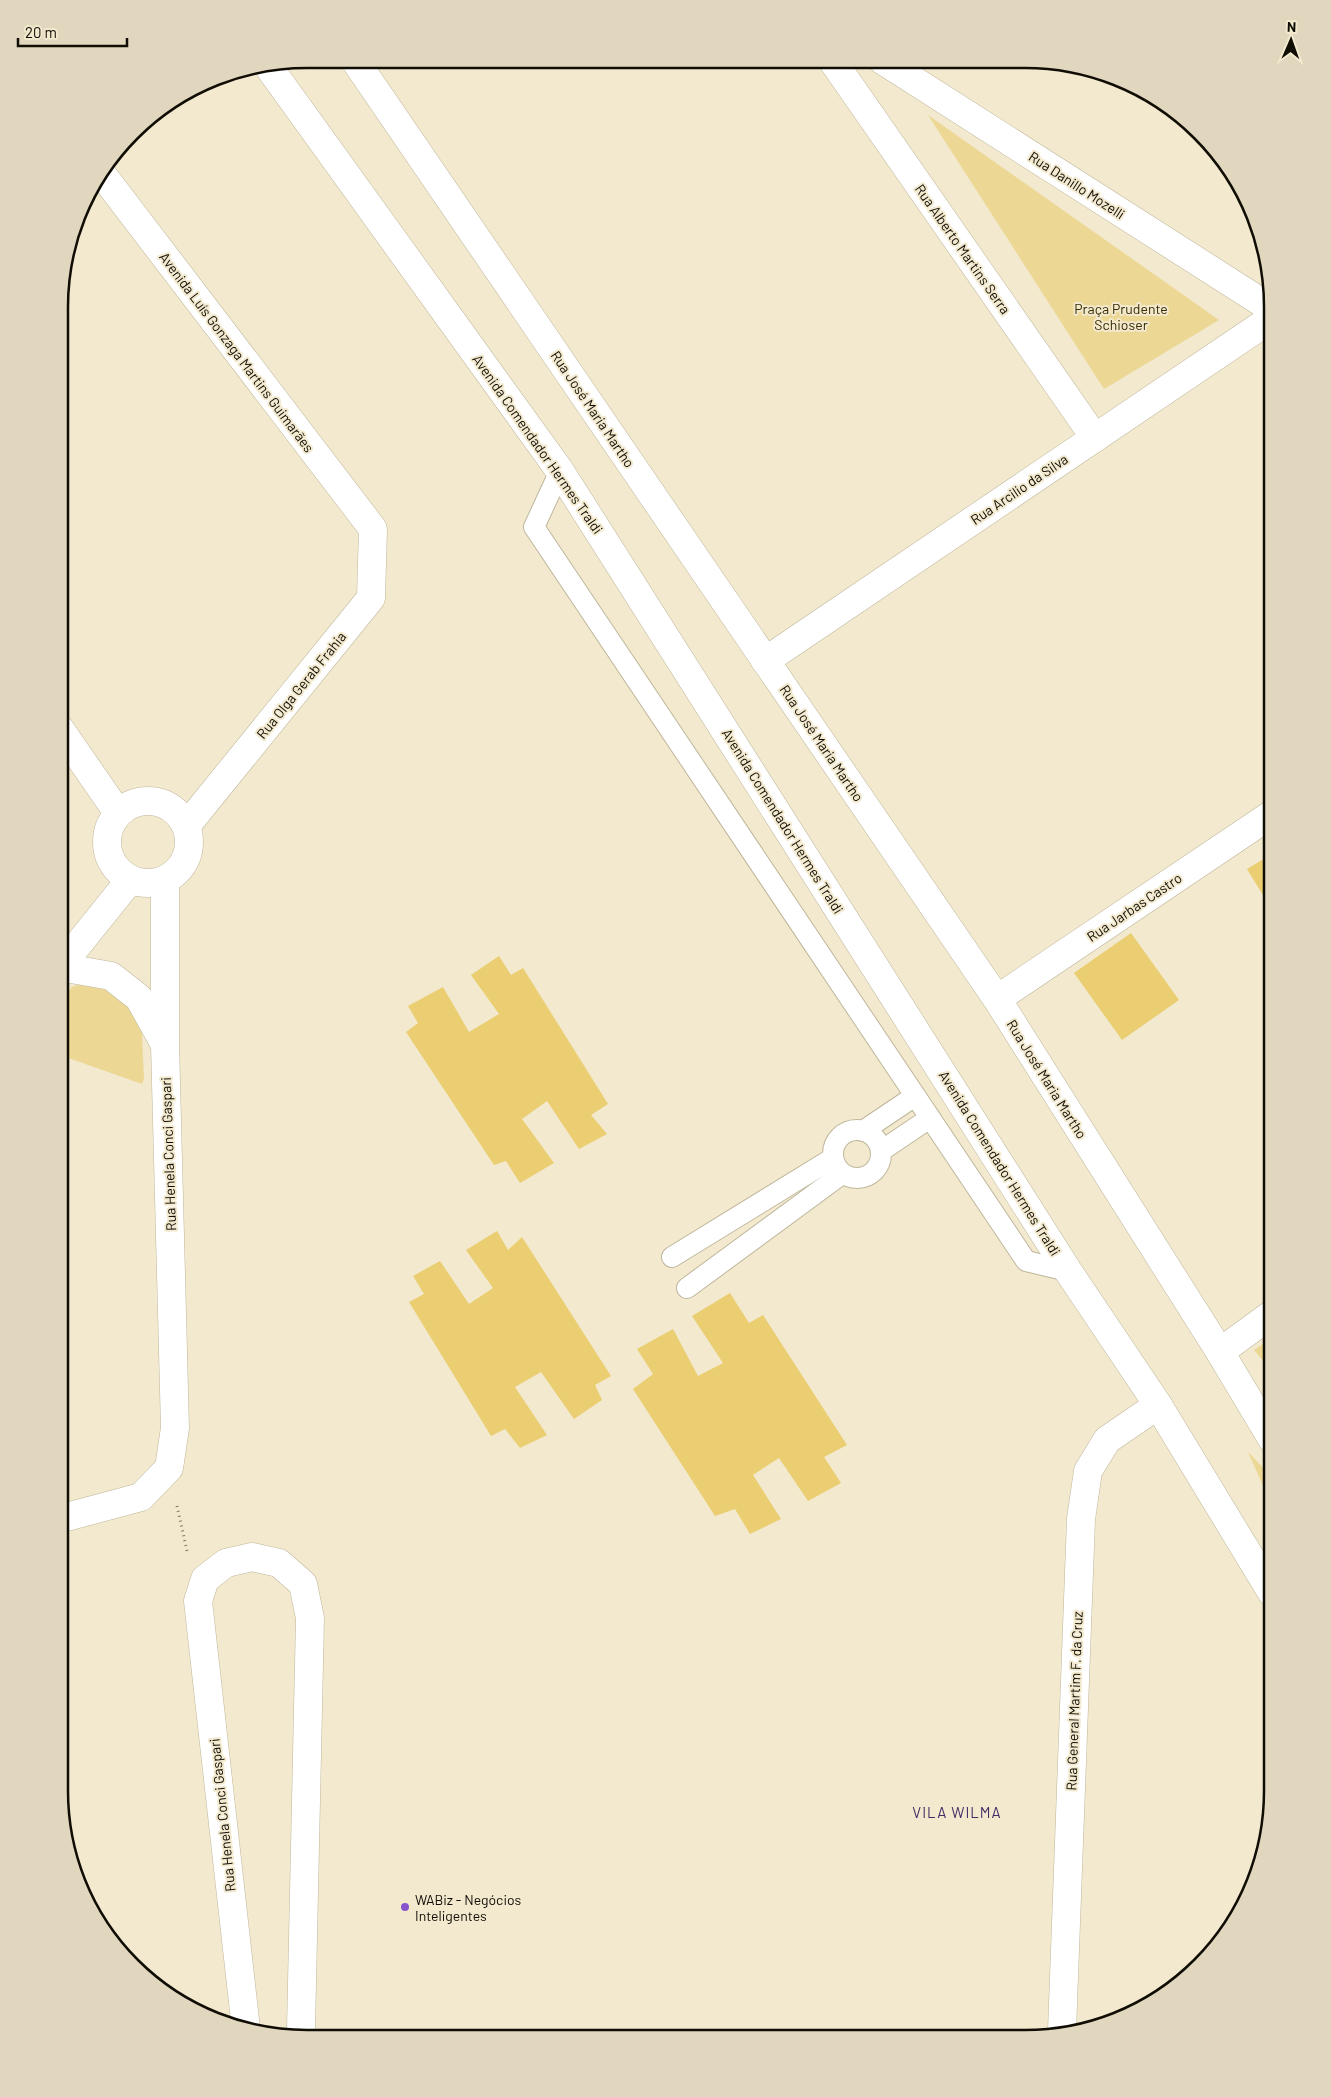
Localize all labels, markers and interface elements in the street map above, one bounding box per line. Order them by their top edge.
scale bar [18,15,126,47]
north arrow [1266,15,1316,65]
text: N [1287,18,1296,35]
text: 20 m [25,23,57,41]
street label: Rua Danillo Mozelli [1026,148,1128,222]
street label: Rua Alberto Martins Serra [912,181,1014,317]
street label: Avenida Luís Gonzaga Martins Guimarães [156,249,318,456]
park label: Praça Prudente Schioser [1074,300,1168,333]
street label: Rua José Maria Martho [548,347,638,471]
street label: Avenida Comendador Hermes Traldi [469,351,607,537]
street label: Rua Arcilio da Silva [967,450,1071,528]
street label: Rua Olga Gerab Frahia [253,628,349,742]
street label: Rua José Maria Martho [777,681,867,805]
street label: Avenida Comendador Hermes Traldi [719,725,847,917]
street label: Rua Jarbas Castro [1083,869,1185,945]
street label: Rua José Maria Martho [1003,1016,1091,1142]
street label: Avenida Comendador Hermes Traldi [936,1067,1064,1259]
street label: Rua Henela Conci Gaspari [157,1077,179,1231]
street label: Rua General Martim F. da Cruz [1062,1611,1086,1791]
street label: Rua Henela Conci Gaspari [206,1738,238,1892]
district label: VILA WILMA [912,1803,1002,1821]
place label: WABiz - Negócios Inteligentes [415,1891,522,1924]
marker: WABiz - Negócios Inteligentes [399,1901,411,1913]

